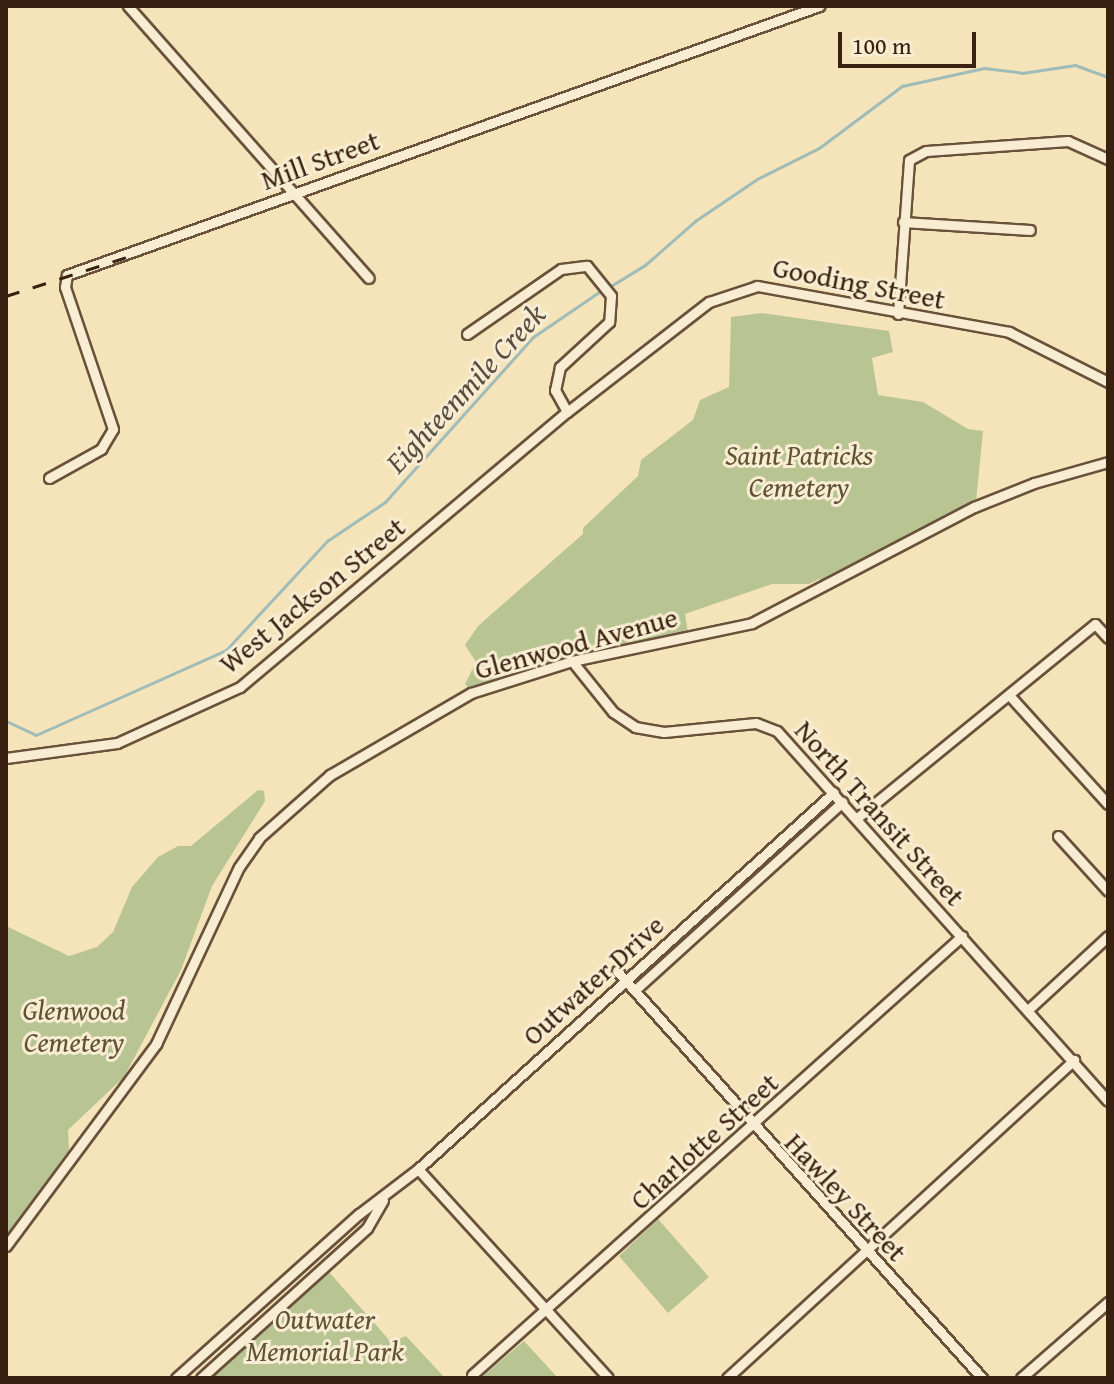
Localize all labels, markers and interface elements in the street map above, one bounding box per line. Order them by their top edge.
scale bar [842,16,980,66]
text: 100 m [852,28,912,63]
street label: Mill Street [256,123,384,197]
street label: Gooding Street [770,250,948,316]
water label: Eighteenmile Creek [378,296,552,480]
park label: Saint Patricks Cemetery [725,438,873,504]
street label: West Jackson Street [212,510,412,680]
street label: Glenwood Avenue [471,600,681,686]
street label: North Transit Street [788,713,972,913]
street label: Outwater Drive [516,908,670,1052]
park label: Glenwood Cemetery [23,993,125,1059]
street label: Charlotte Street [623,1066,785,1216]
street label: Hawley Street [778,1126,914,1268]
park label: Outwater Memorial Park [246,1302,404,1368]

